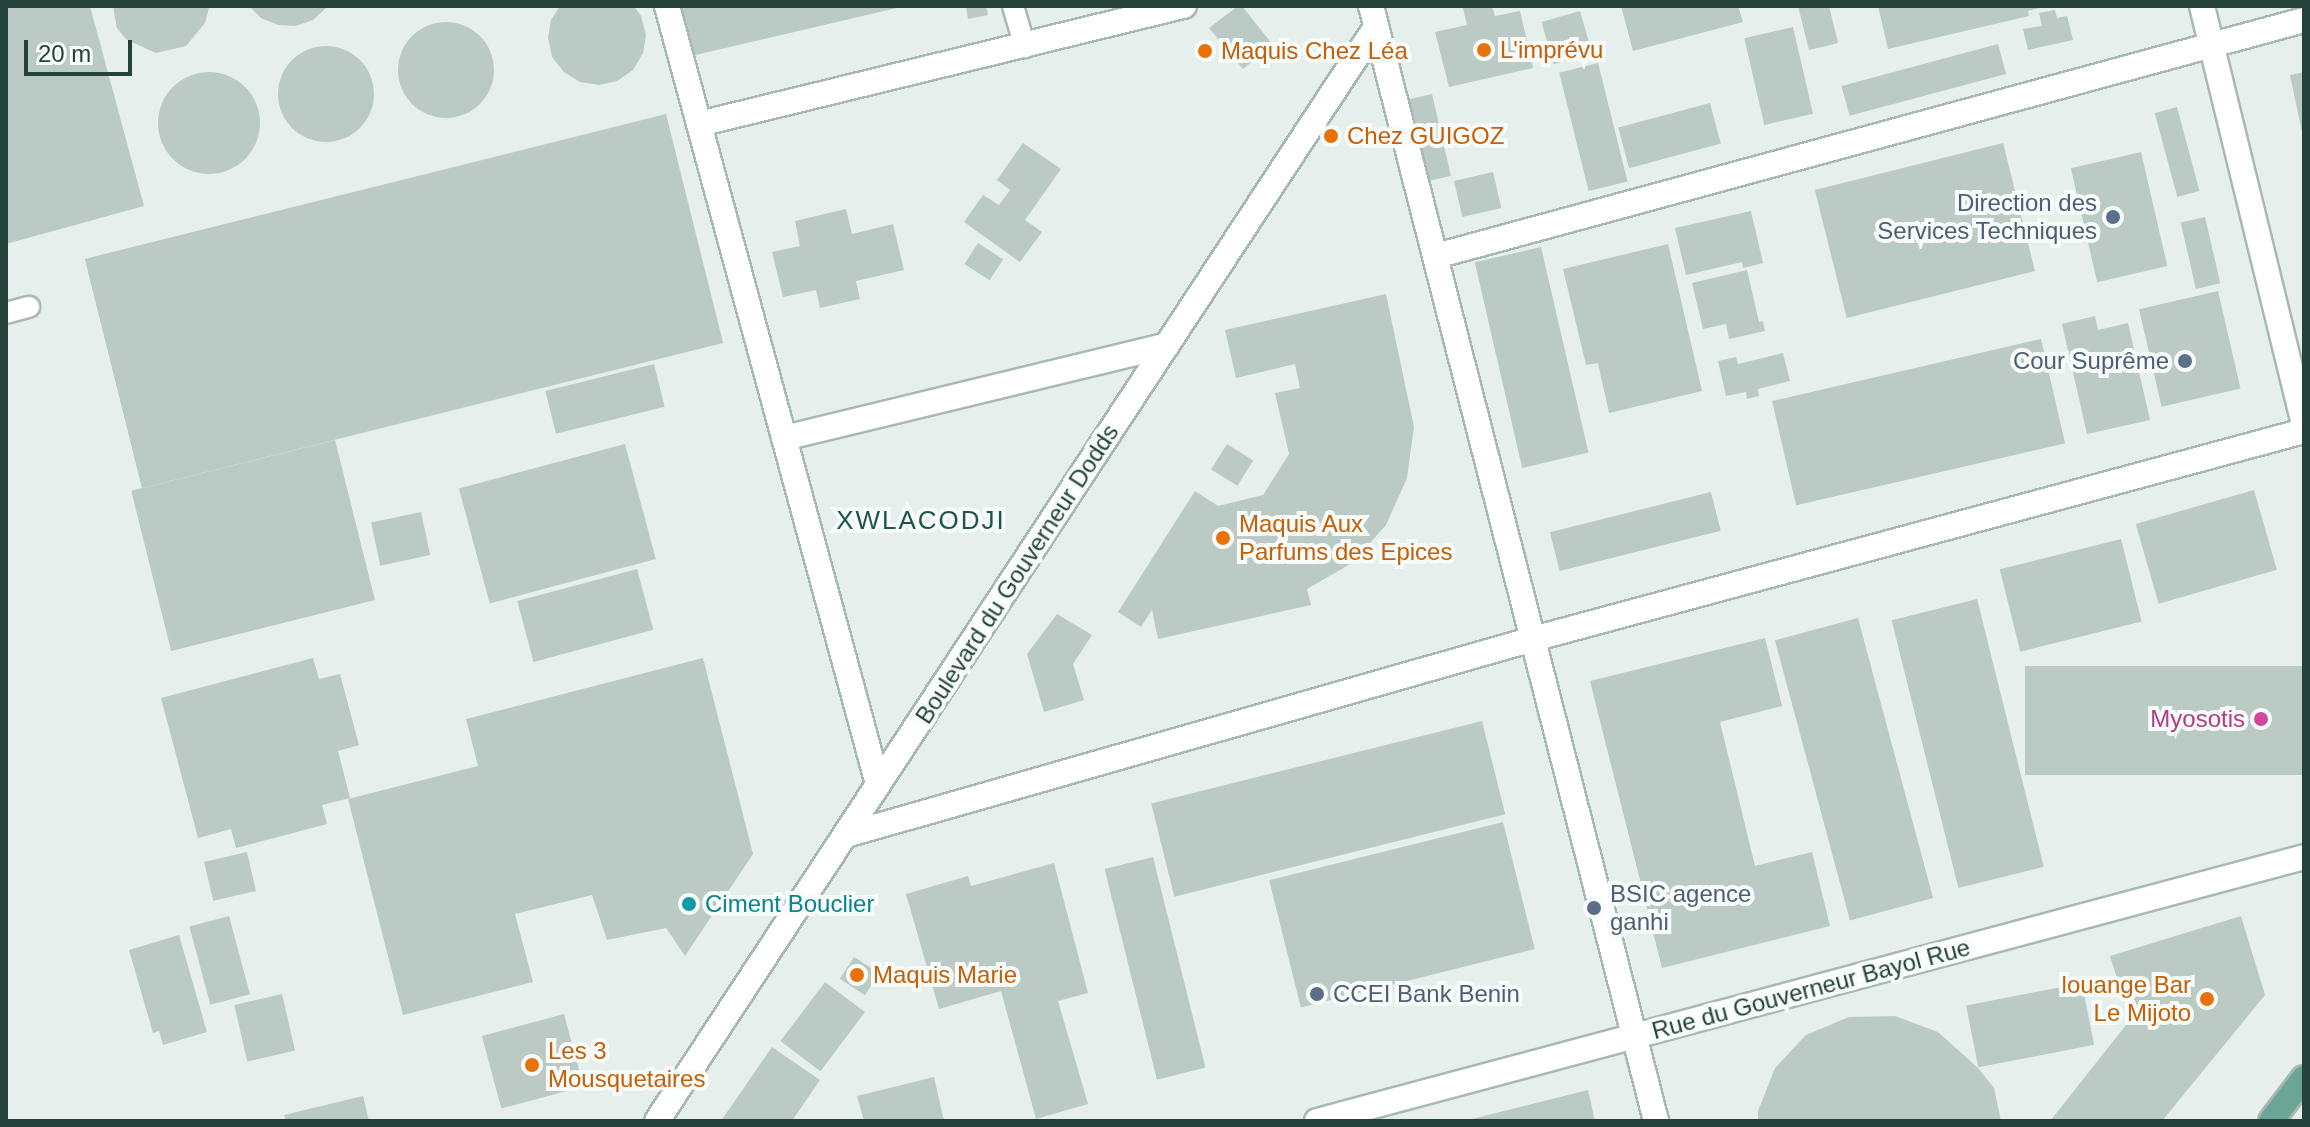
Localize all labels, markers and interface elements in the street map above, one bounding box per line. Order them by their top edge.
scale bar [28,24,136,74]
place label: L'imprévu [1500,36,1603,64]
place label: Maquis Chez Léa [1221,37,1408,65]
text: 20 m [38,40,91,67]
marker: L'imprévu [1475,41,1493,59]
marker: Maquis Chez Léa [1196,42,1214,60]
place label: Chez GUIGOZ [1347,122,1504,150]
marker: Chez GUIGOZ [1322,127,1340,145]
place label: Direction des Services Techniques [1877,189,2097,245]
marker: Direction des Services Techniques [2104,208,2122,226]
place label: Cour Suprême [2013,347,2169,375]
marker: Cour Suprême [2176,352,2194,370]
street label: Boulevard du Gouverneur Dodds [909,419,1125,729]
district label: XWLACODJI [836,505,1006,537]
place label: Maquis Aux Parfums des Epices [1239,510,1452,566]
marker: Maquis Aux Parfums des Epices [1214,529,1232,547]
place label: Myosotis [2150,705,2245,733]
marker: Myosotis [2252,710,2270,728]
place label: BSIC agence ganhi [1610,880,1751,936]
place label: Ciment Bouclier [705,890,874,918]
marker: Ciment Bouclier [680,895,698,913]
marker: BSIC agence ganhi [1585,899,1603,917]
street label: Rue du Gouverneur Bayol Rue [1649,933,1973,1045]
place label: Maquis Marie [873,961,1017,989]
marker: Maquis Marie [848,966,866,984]
place label: louange Bar Le Mijoto [2062,971,2191,1027]
place label: CCEI Bank Benin [1333,980,1520,1008]
marker: CCEI Bank Benin [1308,985,1326,1003]
marker: louange Bar Le Mijoto [2198,990,2216,1008]
place label: Les 3 Mousquetaires [548,1037,705,1093]
marker: Les 3 Mousquetaires [523,1056,541,1074]

